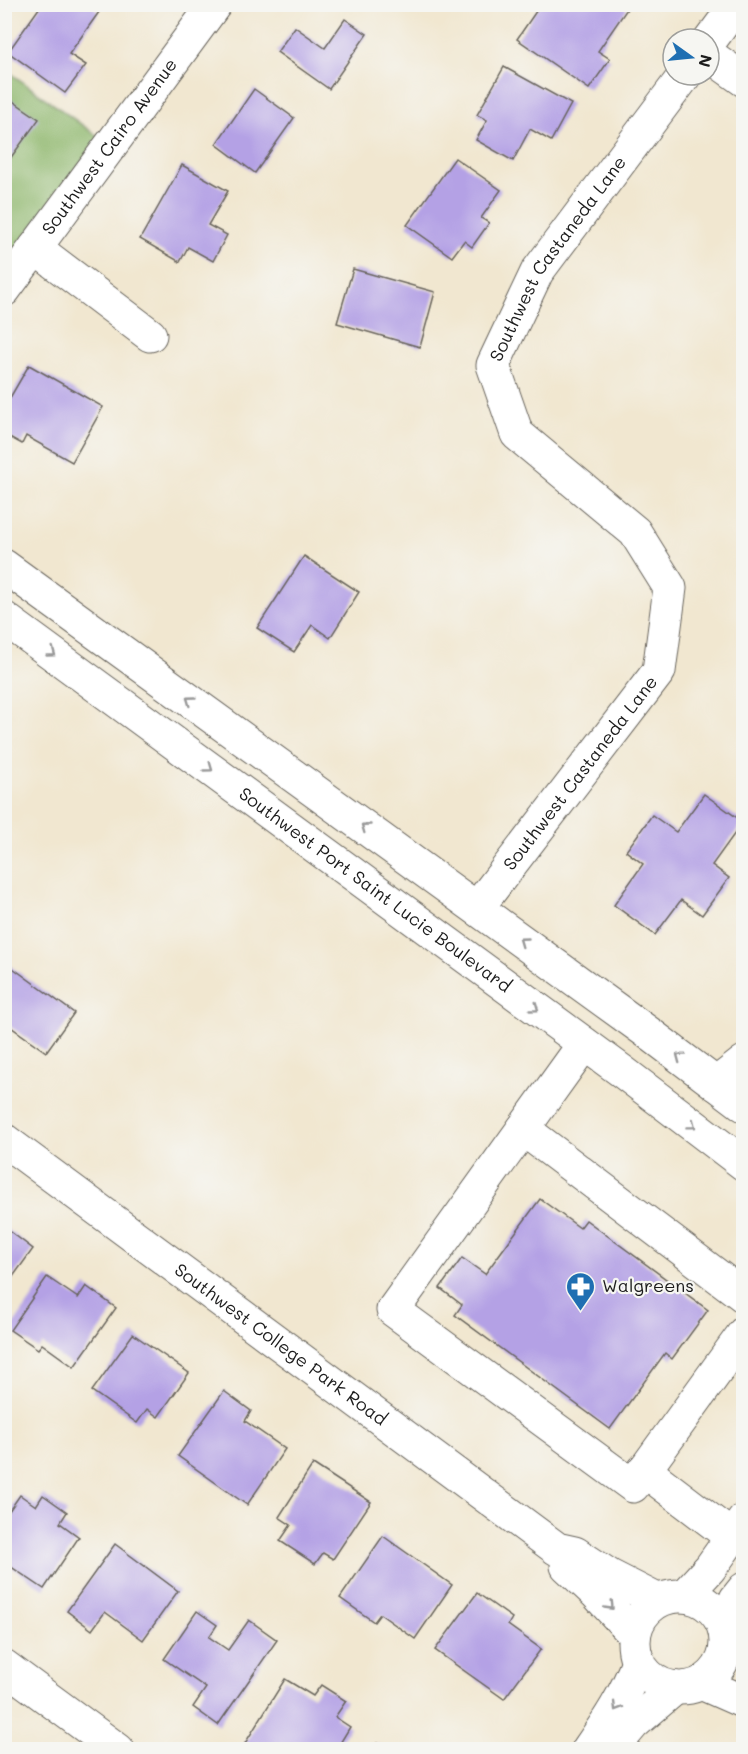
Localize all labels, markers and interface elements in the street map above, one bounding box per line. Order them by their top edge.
north arrow [661,27,721,87]
text: N [694,52,718,70]
street label: Southwest Cairo Avenue [36,53,182,239]
street label: Southwest Castaneda Lane [483,151,631,365]
one-way arrow [45,646,56,657]
street label: Southwest Castaneda Lane [497,670,662,875]
one-way arrow [185,696,196,707]
one-way arrow [202,761,213,772]
street label: Southwest Port Saint Lucie Boulevard [234,781,517,997]
one-way arrow [360,823,371,834]
one-way arrow [518,938,529,949]
one-way arrow [529,1001,540,1012]
one-way arrow [676,1053,687,1064]
one-way arrow [685,1117,696,1128]
street label: Southwest College Park Road [170,1257,392,1430]
pharmacy icon: Walgreens [565,1270,597,1312]
place label: Walgreens [602,1273,694,1297]
one-way arrow [602,1599,613,1610]
one-way arrow [612,1701,624,1711]

